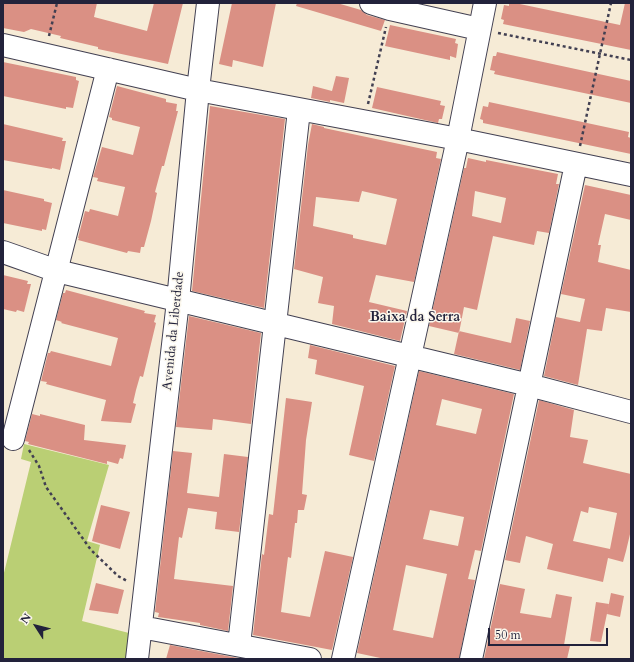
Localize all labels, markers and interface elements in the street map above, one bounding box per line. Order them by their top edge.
street label: Avenida da Liberdade [160,271,188,391]
district label: Baixa da Serra [370,310,460,326]
north arrow [16,606,56,646]
text: N [17,610,35,627]
scale bar [490,620,610,646]
text: 50 m [495,627,521,643]

